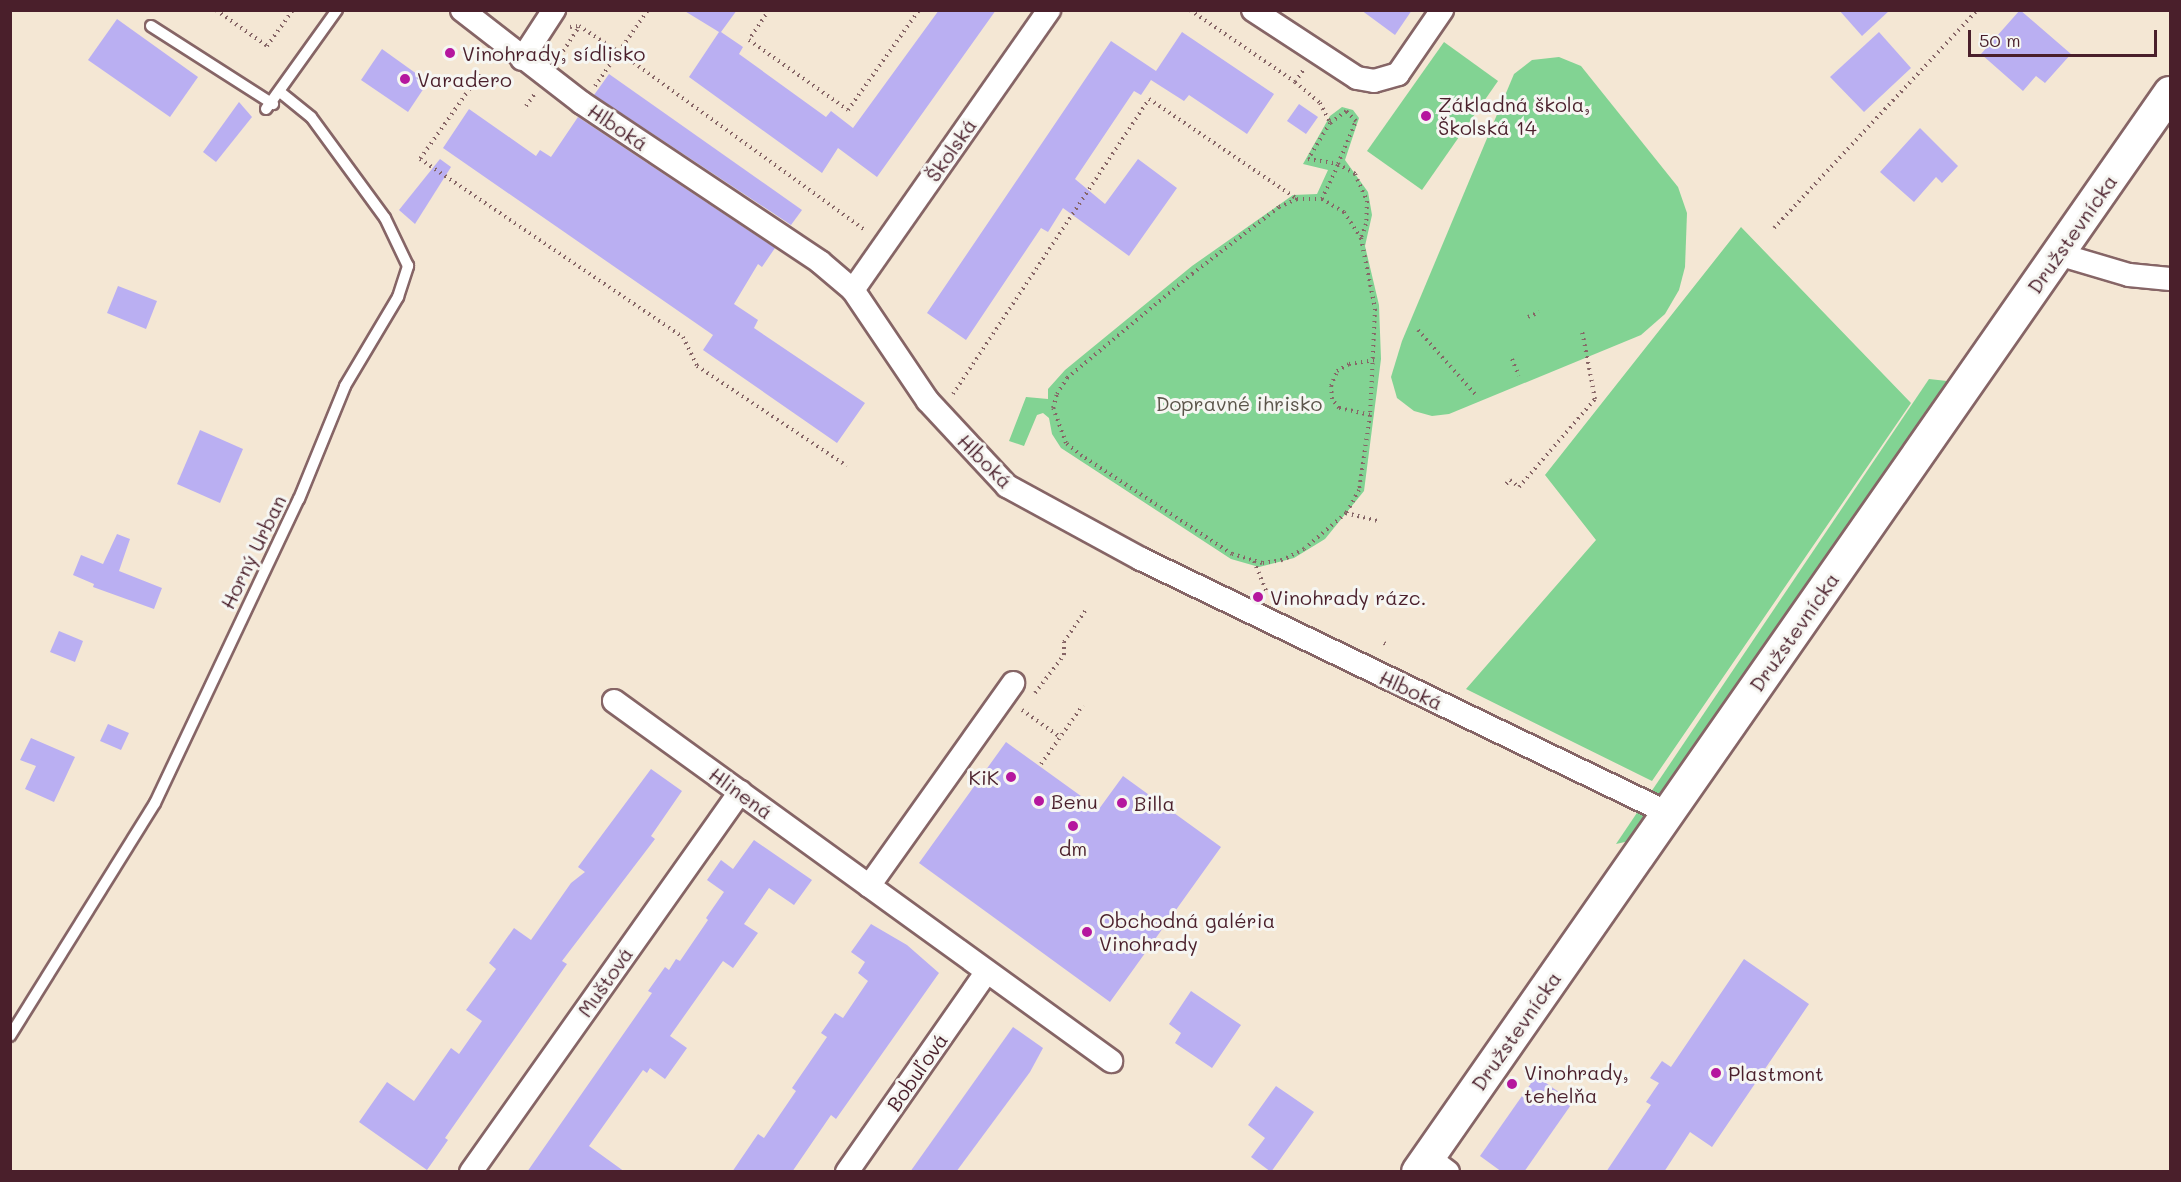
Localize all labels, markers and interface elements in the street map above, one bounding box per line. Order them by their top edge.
scale bar [1971,18,2160,56]
text: 50 m [1979,28,2021,52]
place label: Vinohrady, sídlisko [462,41,645,65]
marker: Vinohrady, sídlisko [443,46,457,60]
place label: Varadero [417,67,512,91]
marker: Varadero [398,72,412,86]
place label: Základná škola, Školská 14 [1438,92,1590,139]
street label: Hlboká [584,98,652,156]
marker: Základná škola, Školská 14 [1419,109,1433,123]
street label: Školská [921,114,981,186]
street label: Družstevnícka [2022,170,2122,298]
park label: Dopravné ihrisko [1156,391,1322,415]
street label: Hlboká [953,429,1017,493]
street label: Horný Urban [215,491,291,613]
street label: Družstevnícka [1744,568,1844,696]
place label: Vinohrady rázc. [1270,585,1427,609]
marker: Vinohrady rázc. [1251,590,1265,604]
street label: Hlboká [1376,665,1446,715]
street label: Hlinená [705,762,777,824]
place label: KiK [969,765,999,789]
marker: KiK [1004,770,1018,784]
place label: Benu [1051,789,1098,813]
place label: Billa [1134,791,1175,815]
marker: Benu [1032,794,1046,808]
marker: Billa [1115,796,1129,810]
marker: dm [1066,819,1080,833]
place label: dm [1059,836,1087,860]
place label: Obchodná galéria Vinohrady [1099,909,1275,956]
marker: Obchodná galéria Vinohrady [1080,925,1094,939]
street label: Muštová [572,943,638,1021]
street label: Družstevnícka [1466,967,1566,1095]
street label: Bobuľová [882,1029,952,1115]
place label: Vinohrady, tehelňa [1524,1060,1629,1107]
place label: Plastmont [1728,1061,1824,1085]
marker: Plastmont [1709,1066,1723,1080]
marker: Vinohrady, tehelňa [1505,1077,1519,1091]

